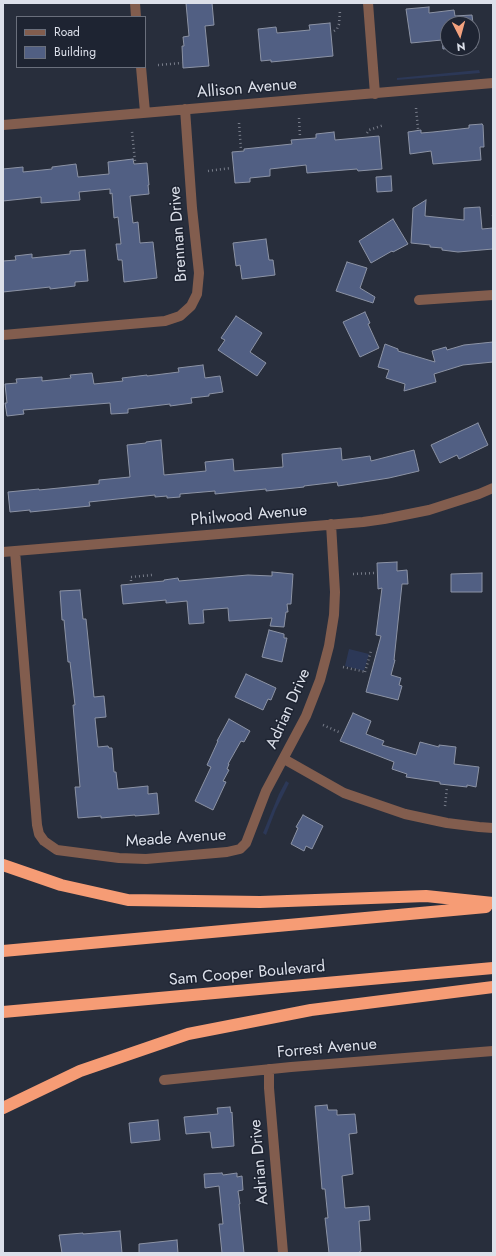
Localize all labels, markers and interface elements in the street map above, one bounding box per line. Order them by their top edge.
legend [16,16,146,68]
north arrow [440,16,480,56]
text: Road [54,23,80,41]
text: N [456,39,466,55]
text: Building [54,43,96,61]
street label: Allison Avenue [196,75,298,103]
street label: Brennan Drive [166,186,192,282]
street label: Philwood Avenue [190,501,308,531]
street label: Adrian Drive [263,666,315,752]
street label: Meade Avenue [125,826,227,852]
street label: Sam Cooper Boulevard [168,958,326,990]
street label: Forrest Avenue [276,1035,378,1063]
street label: Adrian Drive [247,1118,273,1206]

